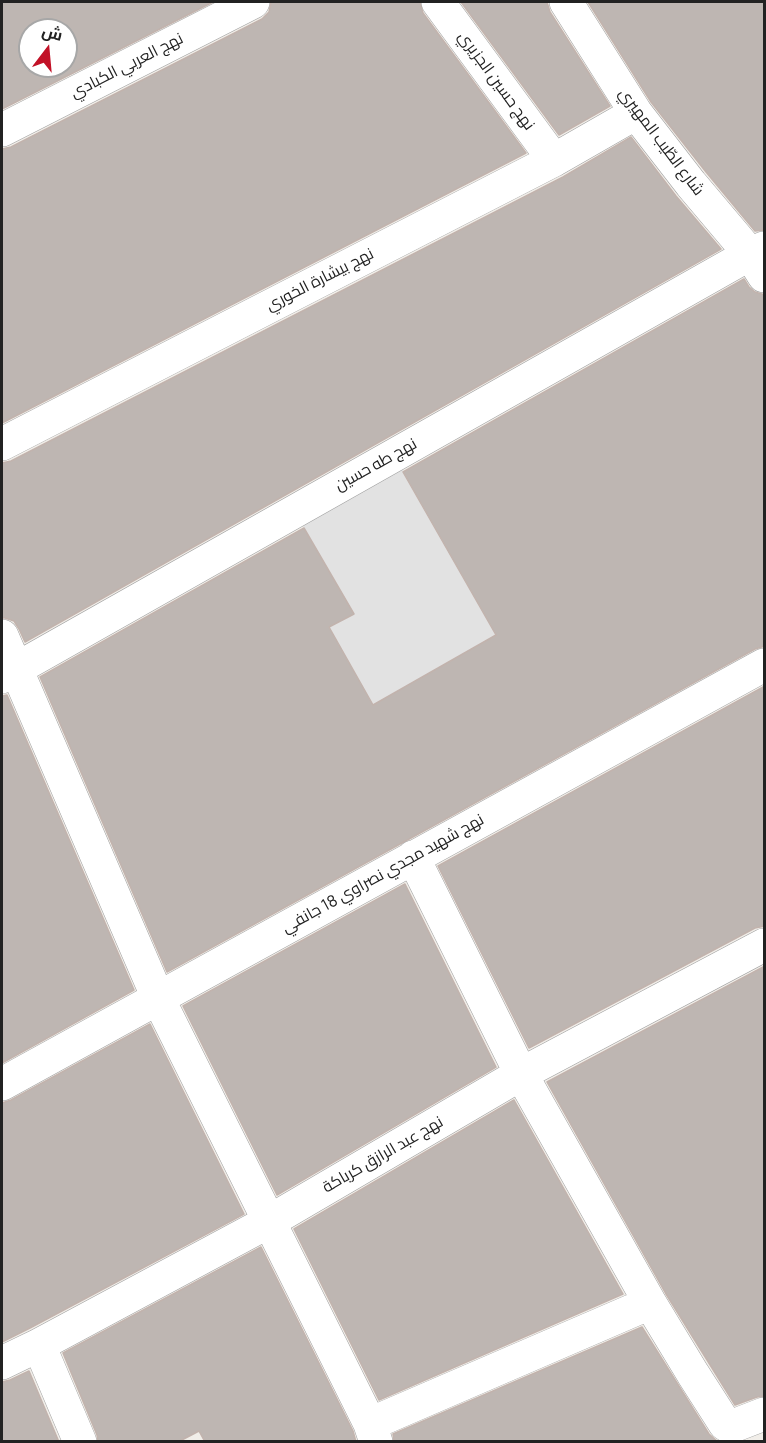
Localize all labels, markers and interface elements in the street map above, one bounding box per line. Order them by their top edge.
north arrow [18,18,78,78]
text: ش [40,19,65,46]
street label: نهج حسين الجزيري [454,28,538,134]
street label: نهج العربي الكبادي [67,29,187,103]
street label: شارع الطّيب المهيري [614,84,708,200]
street label: نهج بيشارة الخوري [263,245,377,315]
street label: نهج طه حسين [332,435,420,495]
street label: نهج شهيد مجدي نصراوي 18 جانفي [279,810,487,938]
street label: نهج عبد الرازق كرباكة [319,1113,447,1197]

